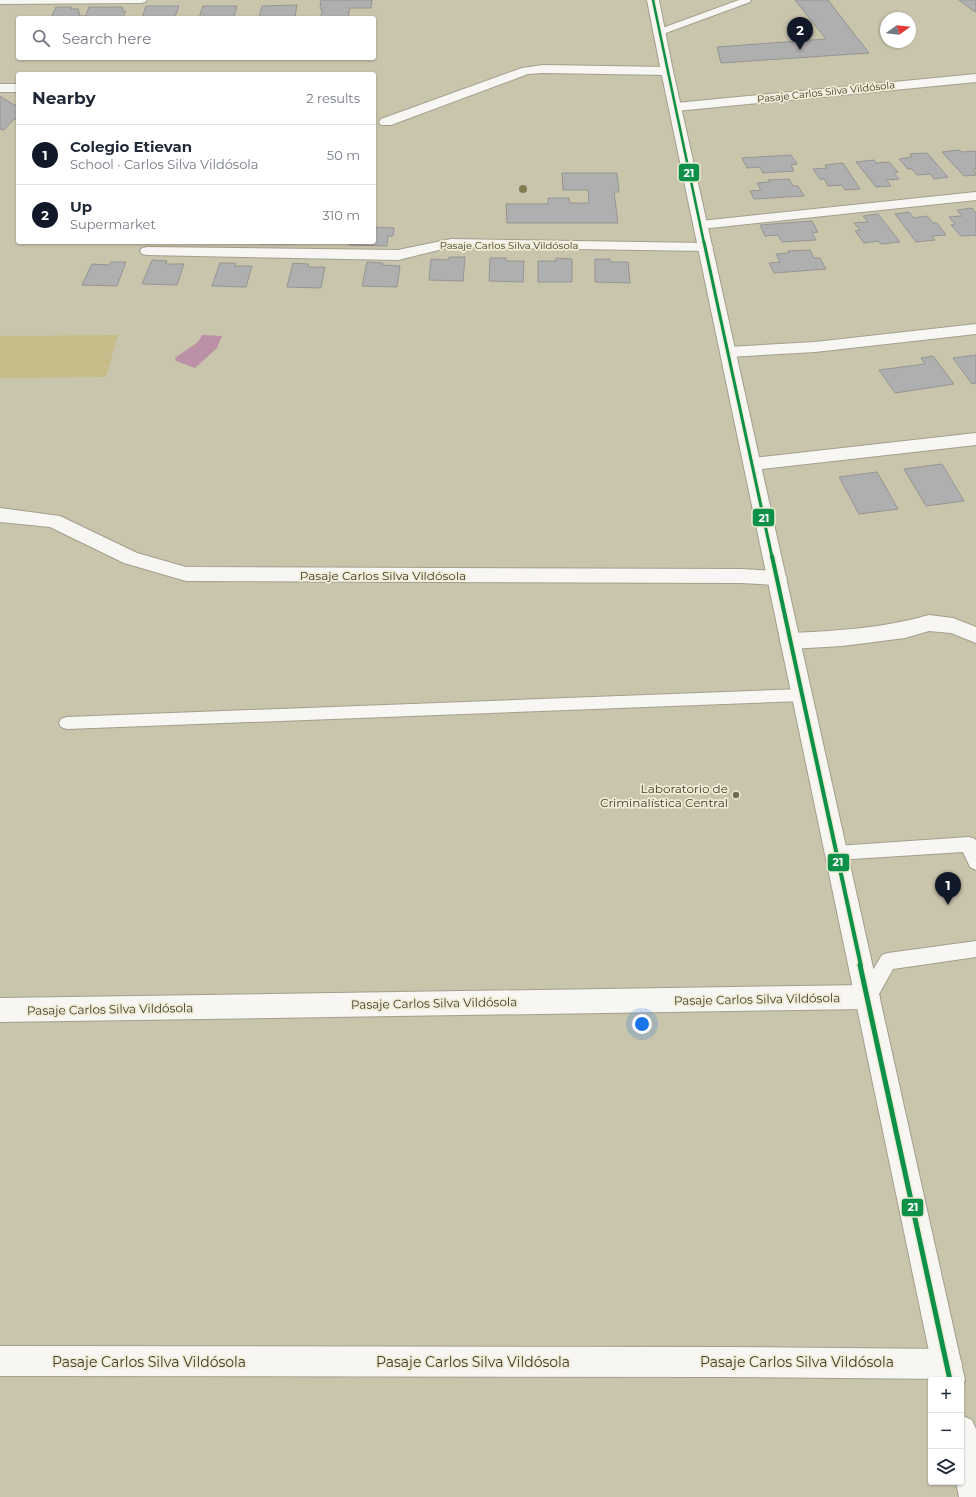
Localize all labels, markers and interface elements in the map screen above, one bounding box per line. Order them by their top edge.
north arrow [880,12,916,48]
search box [16,16,376,60]
pin: 2 [787,17,813,50]
icon: search [30,27,52,49]
text: Search here [62,29,151,48]
street label: Pasaje Carlos Silva Vildósola [756,78,896,106]
text: Nearby [32,88,96,108]
text: 2 results [306,90,360,106]
text: Colegio Etievan [70,137,192,156]
text: 1 [42,147,48,163]
text: 50 m [327,147,360,163]
text: School · Carlos Silva Vildósola [70,156,259,172]
line badge: 21 [678,163,700,182]
text: 21 [684,166,694,180]
text: Up [70,197,92,216]
text: 2 [41,207,49,223]
text: 310 m [322,207,360,223]
text: Supermarket [70,216,156,232]
street label: Pasaje Carlos Silva Vildósola [440,239,578,252]
line badge: 21 [752,508,775,527]
text: 21 [759,511,769,525]
street label: Pasaje Carlos Silva Vildósola [300,568,466,583]
place label: Laboratorio de Criminalística Central [600,781,728,810]
marker: Laboratorio de Criminalística Central [731,790,741,800]
line badge: 21 [827,853,850,872]
text: 21 [833,855,843,869]
pin: 1 [935,872,961,905]
street label: Pasaje Carlos Silva Vildósola [674,990,840,1008]
street label: Pasaje Carlos Silva Vildósola [351,994,517,1012]
street label: Pasaje Carlos Silva Vildósola [27,1000,193,1018]
your location [632,1014,652,1034]
line badge: 21 [901,1198,924,1217]
text: 21 [908,1200,918,1214]
street label: Pasaje Carlos Silva Vildósola [52,1353,246,1371]
street label: Pasaje Carlos Silva Vildósola [376,1353,570,1371]
street label: Pasaje Carlos Silva Vildósola [700,1353,894,1371]
map controls [928,1377,964,1485]
button: + [928,1377,964,1413]
button: − [928,1413,964,1449]
button: layers [928,1449,964,1485]

